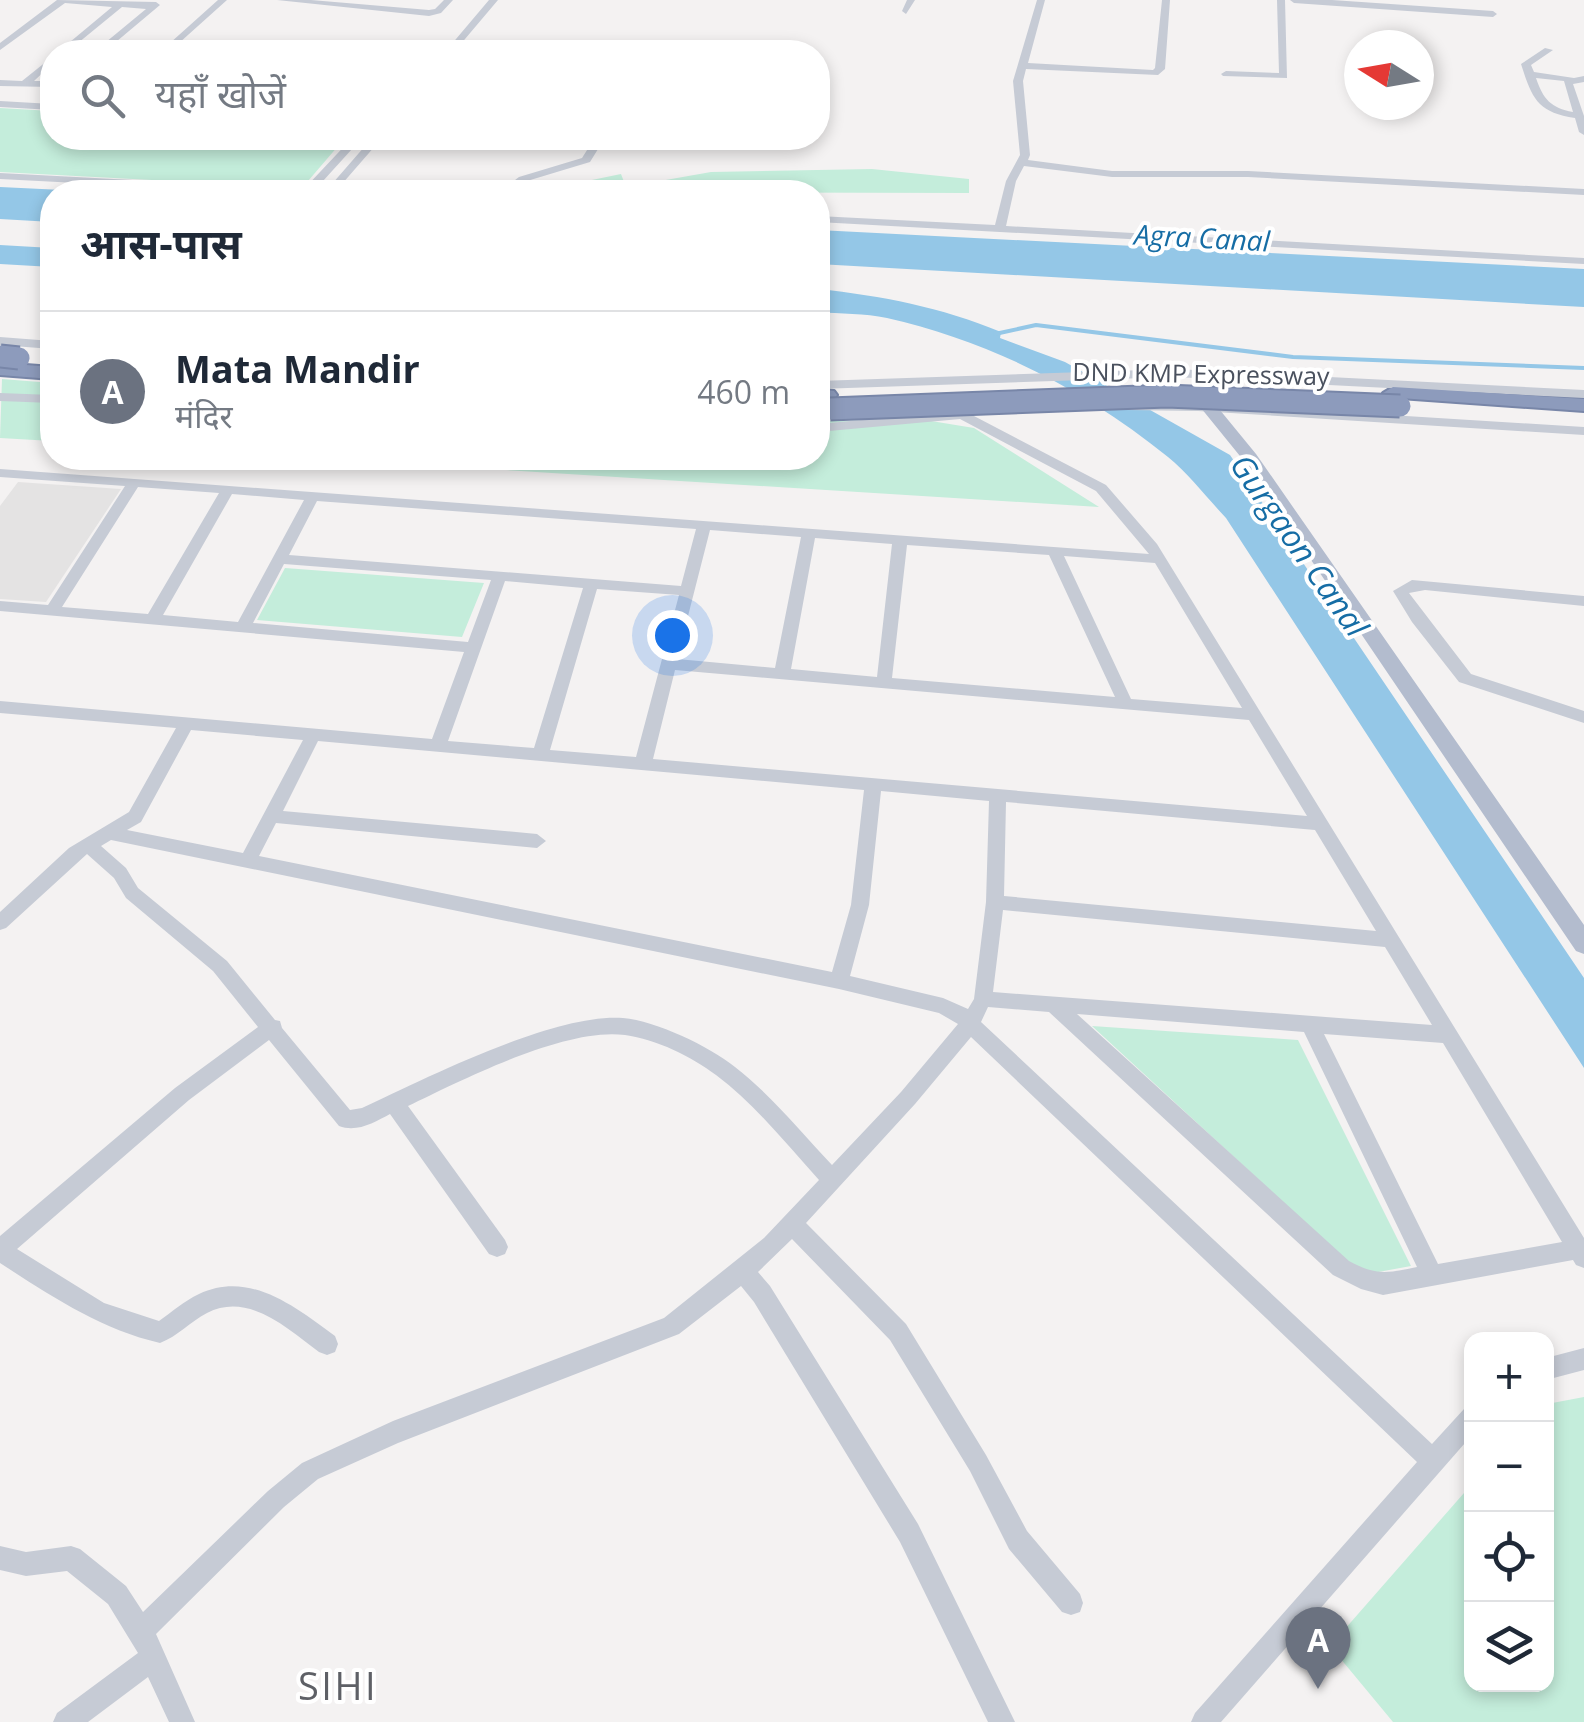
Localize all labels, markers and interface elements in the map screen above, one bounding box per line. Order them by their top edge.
north arrow [1344,30,1434,120]
search box [40,40,830,150]
text: यहाँ खोजें [155,67,286,119]
icon: search [75,68,130,123]
text: आस-पास [80,214,242,271]
water label: Agra Canal [1131,214,1272,260]
text: Mata Mandir [175,342,420,394]
street label: DND KMP Expressway [1072,354,1330,392]
text: A [101,370,124,413]
text: 460 m [697,370,790,413]
text: मंदिर [175,394,233,437]
water label: Gurgaon Canal [1221,445,1379,646]
your location [647,610,698,661]
map controls [1464,1332,1554,1692]
button: + [1464,1332,1554,1422]
button: − [1464,1422,1554,1512]
button: locate [1464,1512,1554,1602]
button: layers [1464,1602,1554,1692]
pin: A [1286,1606,1350,1689]
district label: SIHI [298,1659,378,1711]

